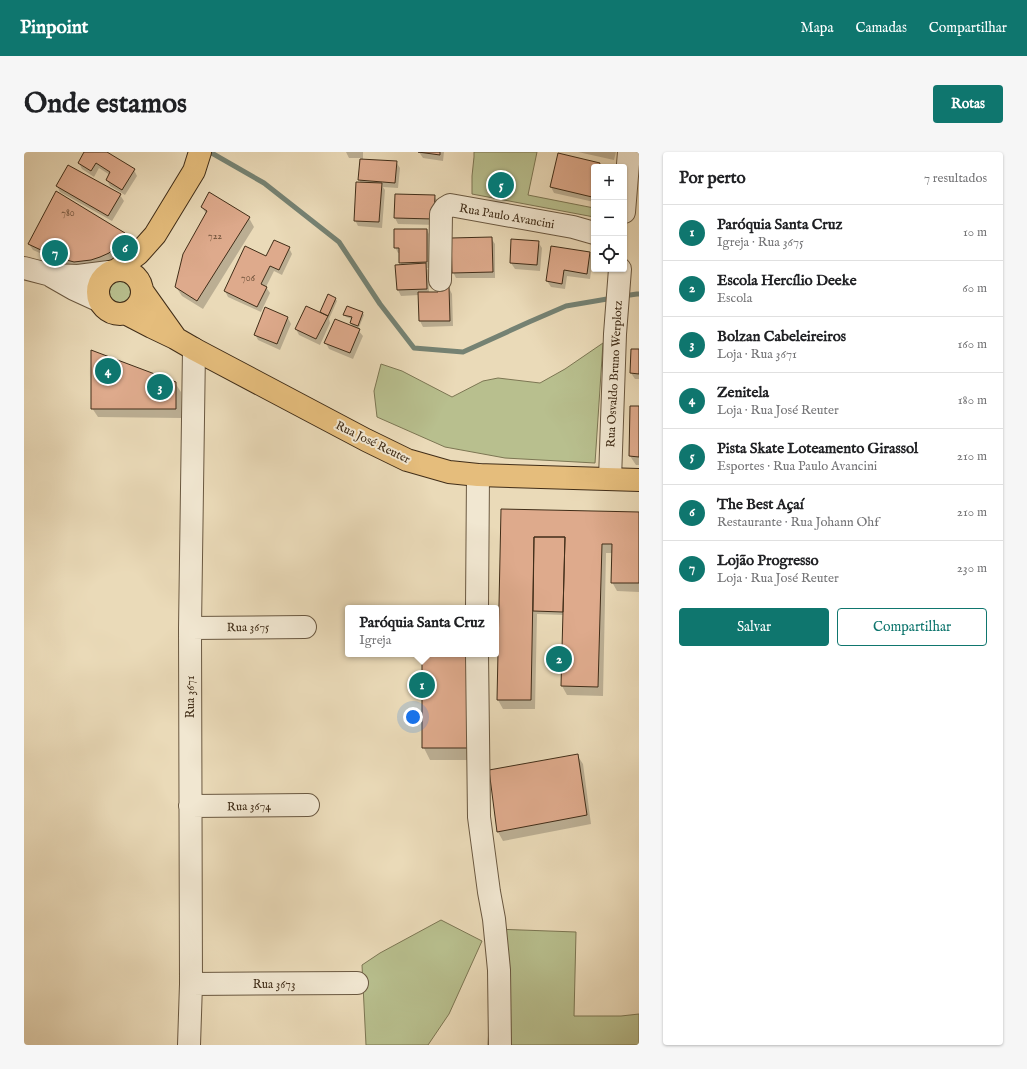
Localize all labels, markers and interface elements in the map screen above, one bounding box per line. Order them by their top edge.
text: Pinpoint [20,16,88,40]
text: Mapa [801,19,833,37]
text: Camadas [855,19,907,37]
text: Compartilhar [929,19,1007,37]
button: Rotas [933,85,1003,123]
text: Onde estamos [24,87,187,122]
map controls [591,164,627,272]
button: + [591,164,627,200]
text: Por perto [679,168,746,189]
pin: 5 [488,170,514,200]
text: 7 resultados [924,170,987,187]
button: − [591,200,627,236]
street label: Rua Paulo Avancini [458,201,556,232]
house number: 780 [61,207,75,220]
text: Paróquia Santa Cruz [717,215,843,234]
text: 1 [690,224,694,241]
text: 10 m [963,224,987,241]
house number: 722 [208,230,222,243]
pin: 6 [112,233,138,263]
text: Igreja · Rua 3675 [717,234,804,251]
button: locate [591,236,627,272]
pin: 7 [42,238,68,268]
text: Escola Hercílio Deeke [717,271,857,290]
house number: 706 [241,272,256,285]
text: 2 [689,280,695,297]
text: 60 m [962,280,987,297]
text: Escola [717,290,752,307]
street label: Rua Osvaldo Bruno Werplotz [603,300,627,448]
text: Bolzan Cabeleireiros [717,327,846,346]
text: 3 [690,336,694,353]
text: 160 m [957,336,987,353]
text: Loja · Rua 3671 [717,346,797,363]
pin: 4 [95,356,121,386]
pin: 3 [147,372,173,402]
text: Zenitela [717,383,769,402]
text: 4 [689,392,695,409]
text: 180 m [958,392,987,409]
text: Loja · Rua José Reuter [717,402,839,419]
street label: Rua José Reuter [333,418,413,468]
text: Pista Skate Loteamento Girassol [717,439,918,458]
text: 5 [690,448,694,465]
text: 210 m [957,448,987,465]
text: Esportes · Rua Paulo Avancini [717,458,877,475]
text: The Best Açaí [717,495,804,514]
text: 6 [689,504,695,521]
text: 210 m [957,504,987,521]
text: Restaurante · Rua Johann Ohf [717,514,879,531]
text: Lojão Progresso [717,551,819,570]
text: 7 [689,560,695,577]
text: 230 m [957,560,987,577]
text: Loja · Rua José Reuter [717,570,839,587]
popup [345,605,499,657]
button: Salvar [679,608,829,646]
button: Compartilhar [837,608,987,646]
text: Paróquia Santa Cruz [359,613,485,632]
street label: Rua 3675 [227,620,270,635]
text: Igreja [359,632,391,649]
pin: 2 [546,644,572,674]
pin: 1 [409,670,435,700]
street label: Rua 3671 [183,676,198,718]
your location [403,707,423,727]
street label: Rua 3674 [227,799,271,814]
street label: Rua 3673 [253,977,295,992]

